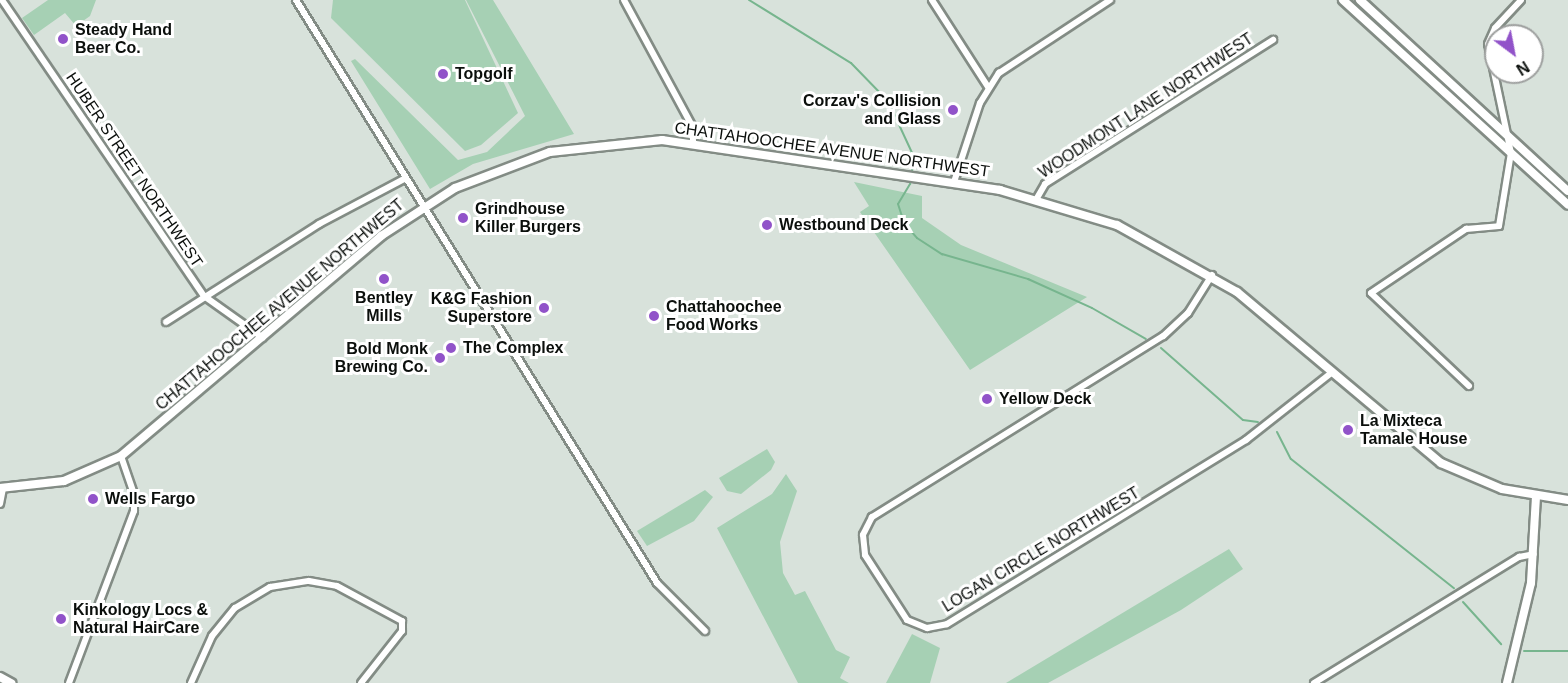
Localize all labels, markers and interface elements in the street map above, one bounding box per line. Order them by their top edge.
place label: Steady Hand Beer Co. [75,20,172,58]
north arrow [1484,24,1544,84]
street label: WOODMONT LANE NORTHWEST [1035,29,1257,183]
marker: Steady Hand Beer Co. [56,32,70,46]
text: N [1513,58,1532,78]
place label: Topgolf [455,64,512,84]
marker: Topgolf [436,67,450,81]
street label: HUBER STREET NORTHWEST [62,69,206,271]
place label: Corzav's Collision and Glass [803,91,941,129]
marker: Corzav's Collision and Glass [946,103,960,117]
street label: CHATTAHOOCHEE AVENUE NORTHWEST [673,118,991,182]
street label: CHATTAHOOCHEE AVENUE NORTHWEST [152,195,408,415]
place label: Grindhouse Killer Burgers [475,199,581,237]
marker: Grindhouse Killer Burgers [456,211,470,225]
place label: Westbound Deck [779,215,909,235]
marker: Westbound Deck [760,218,774,232]
marker: Bentley Mills [377,272,391,286]
place label: Bentley Mills [355,288,413,326]
place label: K&G Fashion Superstore [431,289,532,327]
place label: Chattahoochee Food Works [666,297,782,335]
marker: K&G Fashion Superstore [537,301,551,315]
marker: Chattahoochee Food Works [647,309,661,323]
place label: The Complex [463,338,563,358]
place label: Bold Monk Brewing Co. [335,339,428,377]
marker: The Complex [444,341,458,355]
marker: Bold Monk Brewing Co. [433,351,447,365]
place label: Yellow Deck [999,389,1091,409]
marker: Yellow Deck [980,392,994,406]
place label: La Mixteca Tamale House [1360,411,1467,449]
marker: La Mixteca Tamale House [1341,423,1355,437]
street label: LOGAN CIRCLE NORTHWEST [939,483,1143,617]
place label: Wells Fargo [105,489,195,509]
marker: Wells Fargo [86,492,100,506]
place label: Kinkology Locs & Natural HairCare [73,600,208,638]
marker: Kinkology Locs & Natural HairCare [54,612,68,626]

